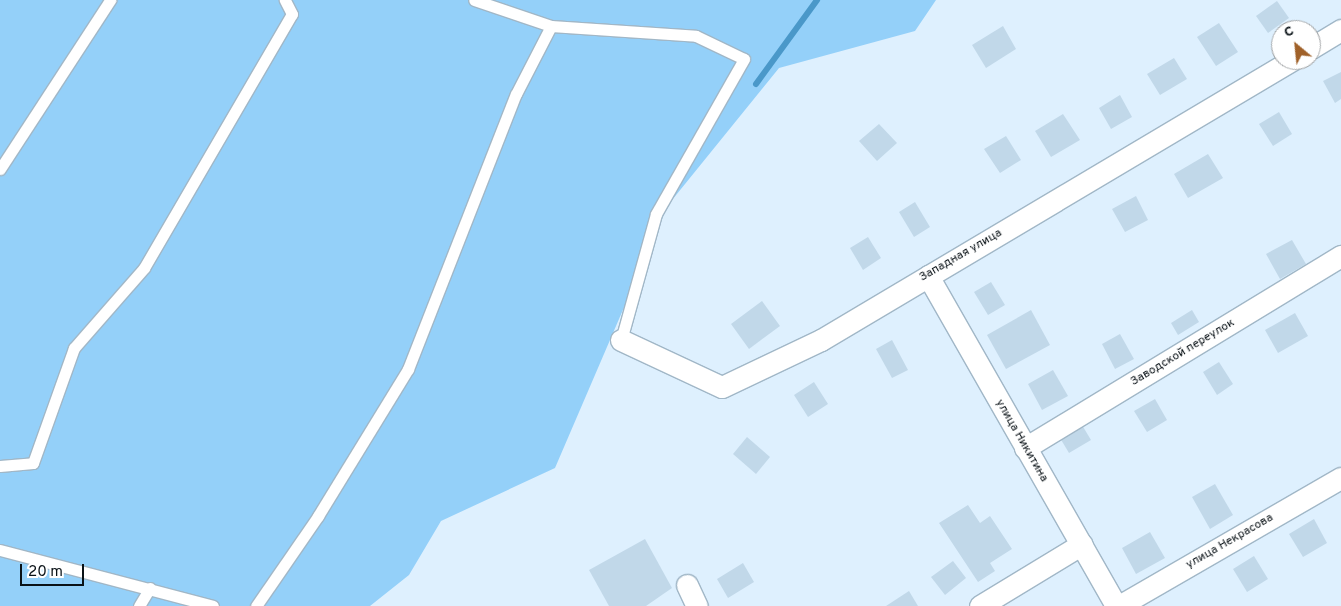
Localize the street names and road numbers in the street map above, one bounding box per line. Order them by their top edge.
street label: Западная улица [917,226,1005,286]
street label: Заводской переулок [1128,316,1238,390]
street label: улица Никитина [992,397,1050,485]
street label: улица Некрасова [1184,511,1276,573]

